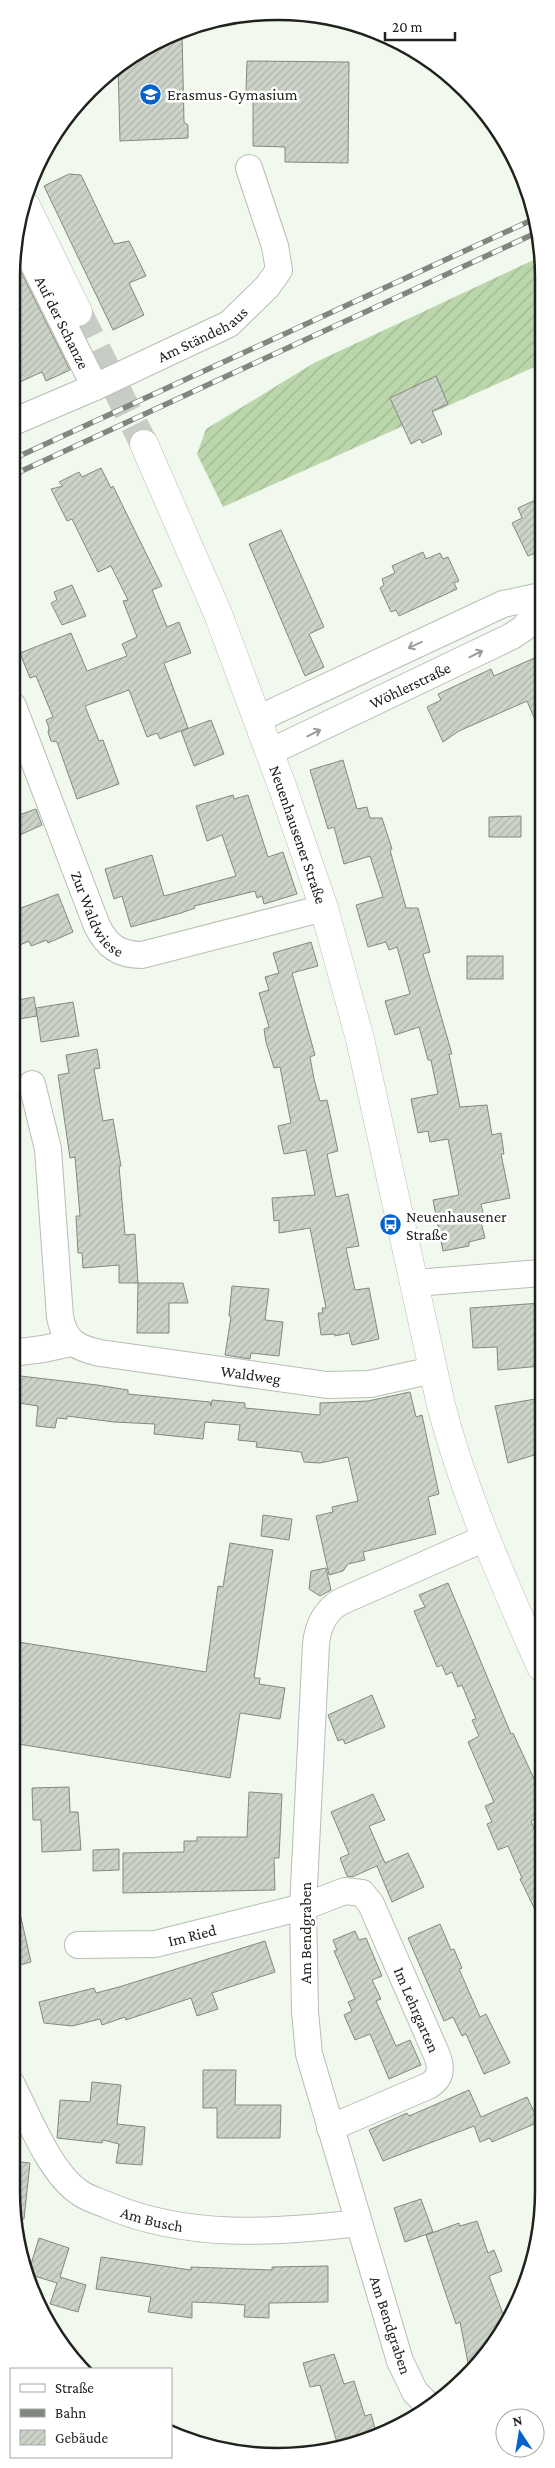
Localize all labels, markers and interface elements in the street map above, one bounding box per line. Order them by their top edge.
scale bar [385,10,455,42]
text: 20 m [392,19,423,35]
school or university icon: Erasmus-Gymasium [139,82,163,106]
place label: Erasmus-Gymasium [167,86,298,104]
street label: Auf der Schanze [32,273,93,372]
street label: Am Ständehaus [155,303,251,365]
one-way arrow [408,641,423,650]
one-way arrow [468,649,483,658]
street label: Wöhlerstraße [367,659,453,712]
one-way arrow [307,728,322,738]
street label: Neuenhausener Straße [266,763,330,906]
street label: Zur Waldwiese [68,869,126,960]
place label: Neuenhausener Straße [406,1208,507,1243]
bus stop icon: Neuenhausener Straße [378,1213,402,1237]
street label: Waldweg [220,1362,282,1388]
street label: Am Bendgraben [297,1882,315,1984]
street label: Im Ried [166,1921,218,1949]
street label: Im Lehrgarten [391,1965,443,2055]
street label: Am Busch [118,2203,185,2235]
street label: Am Bendgraben [366,2274,415,2377]
legend [10,2368,172,2458]
text: Straße [55,2380,94,2396]
text: Bahn [55,2405,86,2421]
north arrow [495,2408,545,2458]
text: N [511,2411,524,2429]
text: Gebäude [55,2430,109,2446]

